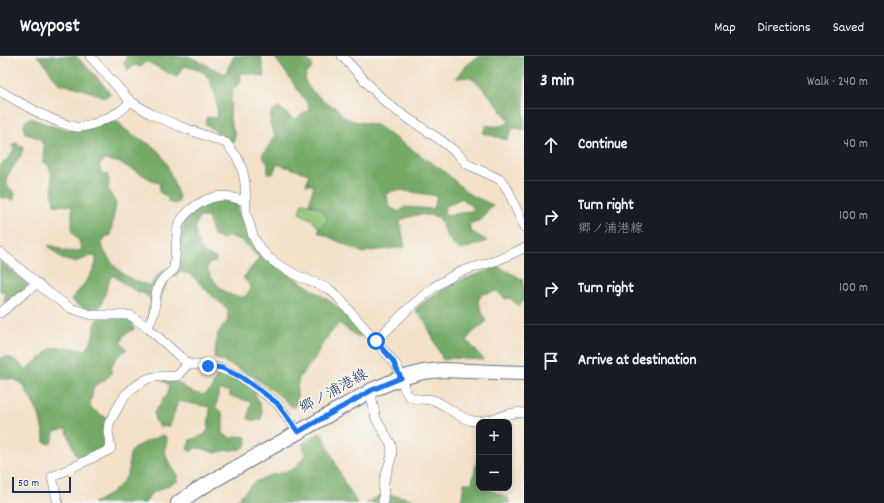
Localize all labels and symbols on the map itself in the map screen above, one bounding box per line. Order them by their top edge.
route start [367,332,385,350]
route end [199,357,217,375]
street label: 郷ノ浦港線 [296,364,372,420]
scale bar [12,475,71,494]

